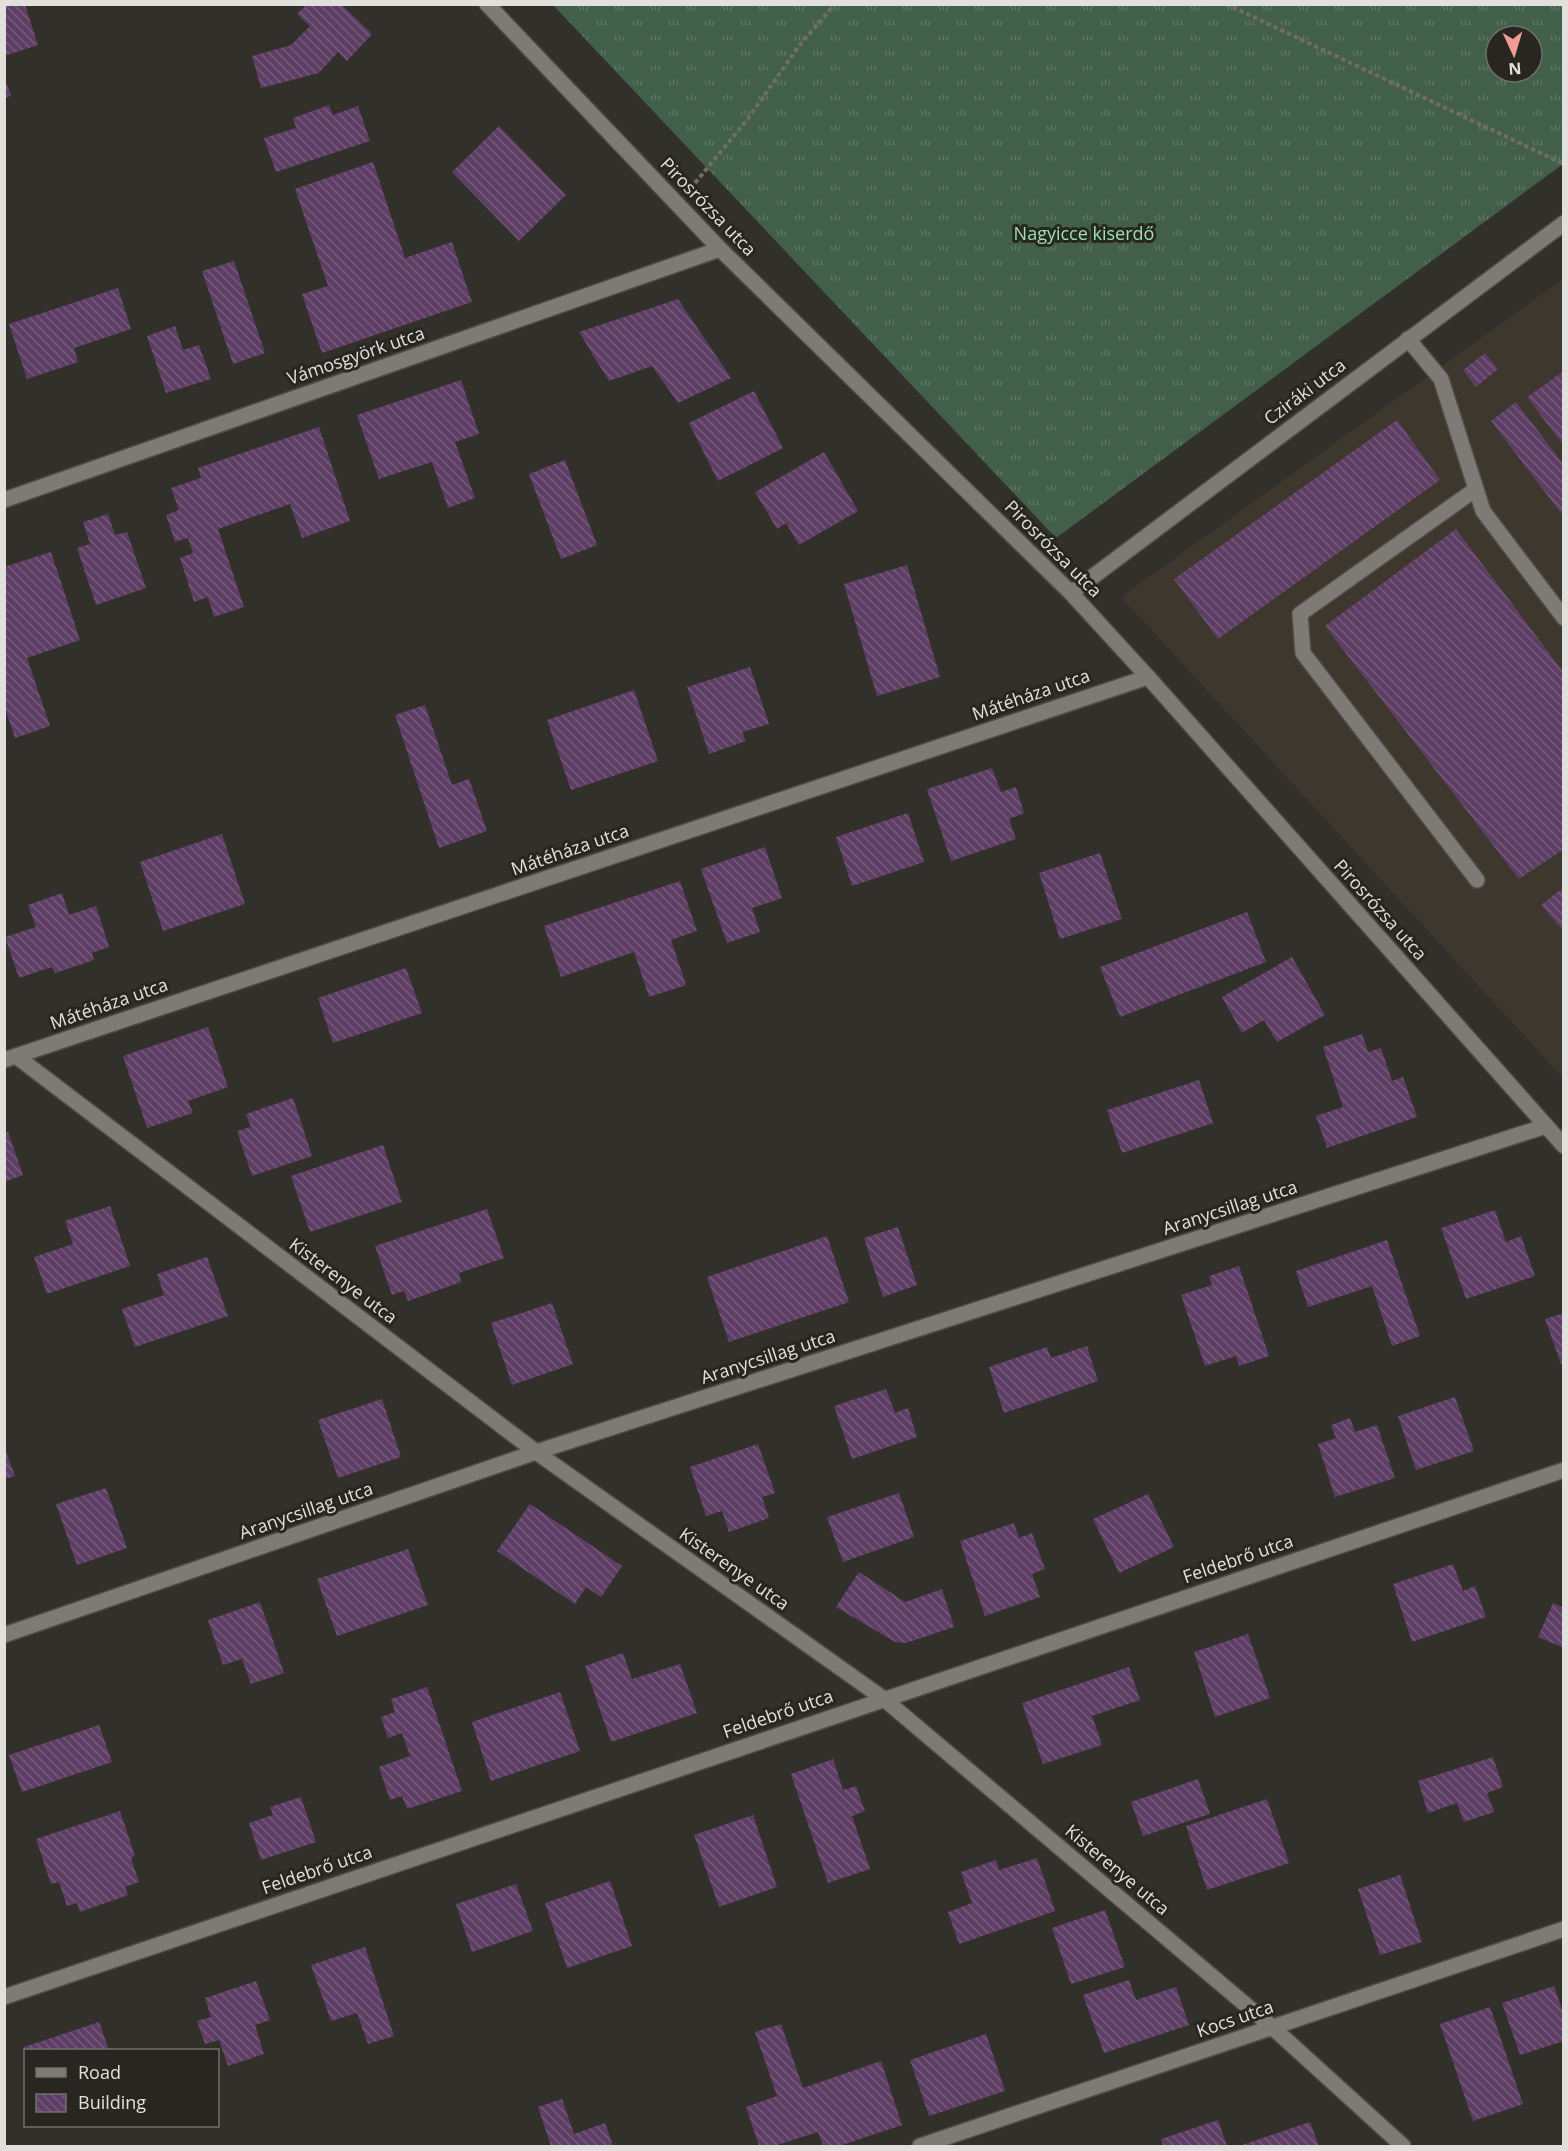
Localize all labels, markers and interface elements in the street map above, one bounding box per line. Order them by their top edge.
north arrow [1484,24,1544,84]
text: N [1508,58,1522,80]
street label: Pirosrózsa utca [656,152,762,261]
park label: Nagyicce kiserdő [1014,221,1154,245]
street label: Vámosgyörk utca [284,320,428,390]
street label: Cziráki utca [1259,353,1350,430]
street label: Pirosrózsa utca [1000,495,1107,602]
street label: Mátéháza utca [969,663,1093,725]
street label: Mátéháza utca [508,818,632,880]
street label: Pirosrózsa utca [1329,854,1433,965]
street label: Mátéháza utca [47,972,171,1034]
street label: Aranycsillag utca [1159,1174,1300,1240]
street label: Kisterenye utca [285,1232,402,1329]
street label: Aranycsillag utca [697,1323,838,1389]
street label: Aranycsillag utca [236,1476,376,1544]
street label: Kisterenye utca [675,1521,794,1615]
street label: Feldebrő utca [1179,1528,1296,1588]
street label: Feldebrő utca [719,1683,836,1743]
street label: Kisterenye utca [1060,1819,1175,1920]
street label: Feldebrő utca [258,1839,375,1899]
street label: Kocs utca [1193,1994,1276,2042]
legend [24,2049,219,2127]
text: Road [78,2060,121,2084]
text: Building [78,2090,146,2114]

